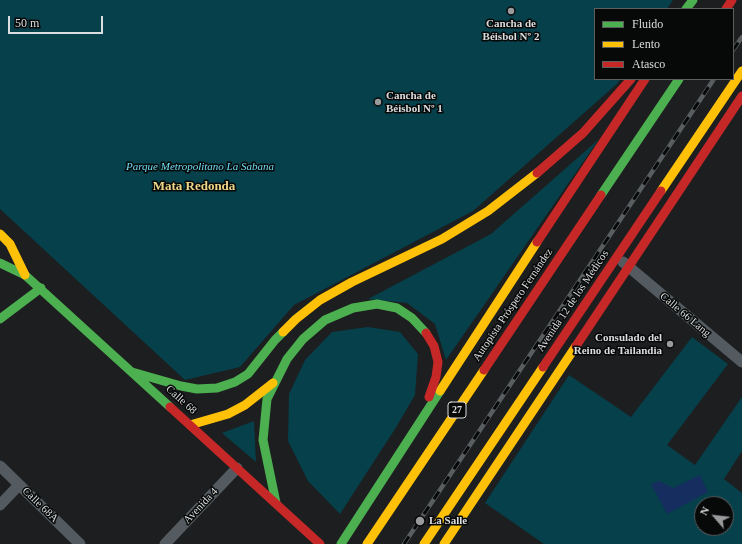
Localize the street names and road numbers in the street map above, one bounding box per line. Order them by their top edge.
street label: Autopista Próspero Fernández [470,246,556,364]
street label: Avenida 12 de los Médicos [534,248,612,354]
street label: Calle 66 Lang [657,290,713,340]
street label: Calle 68 [163,383,199,417]
road number: 27 [448,402,466,418]
street label: Calle 68A [19,485,61,525]
street label: Avenida 4 [181,485,221,527]

